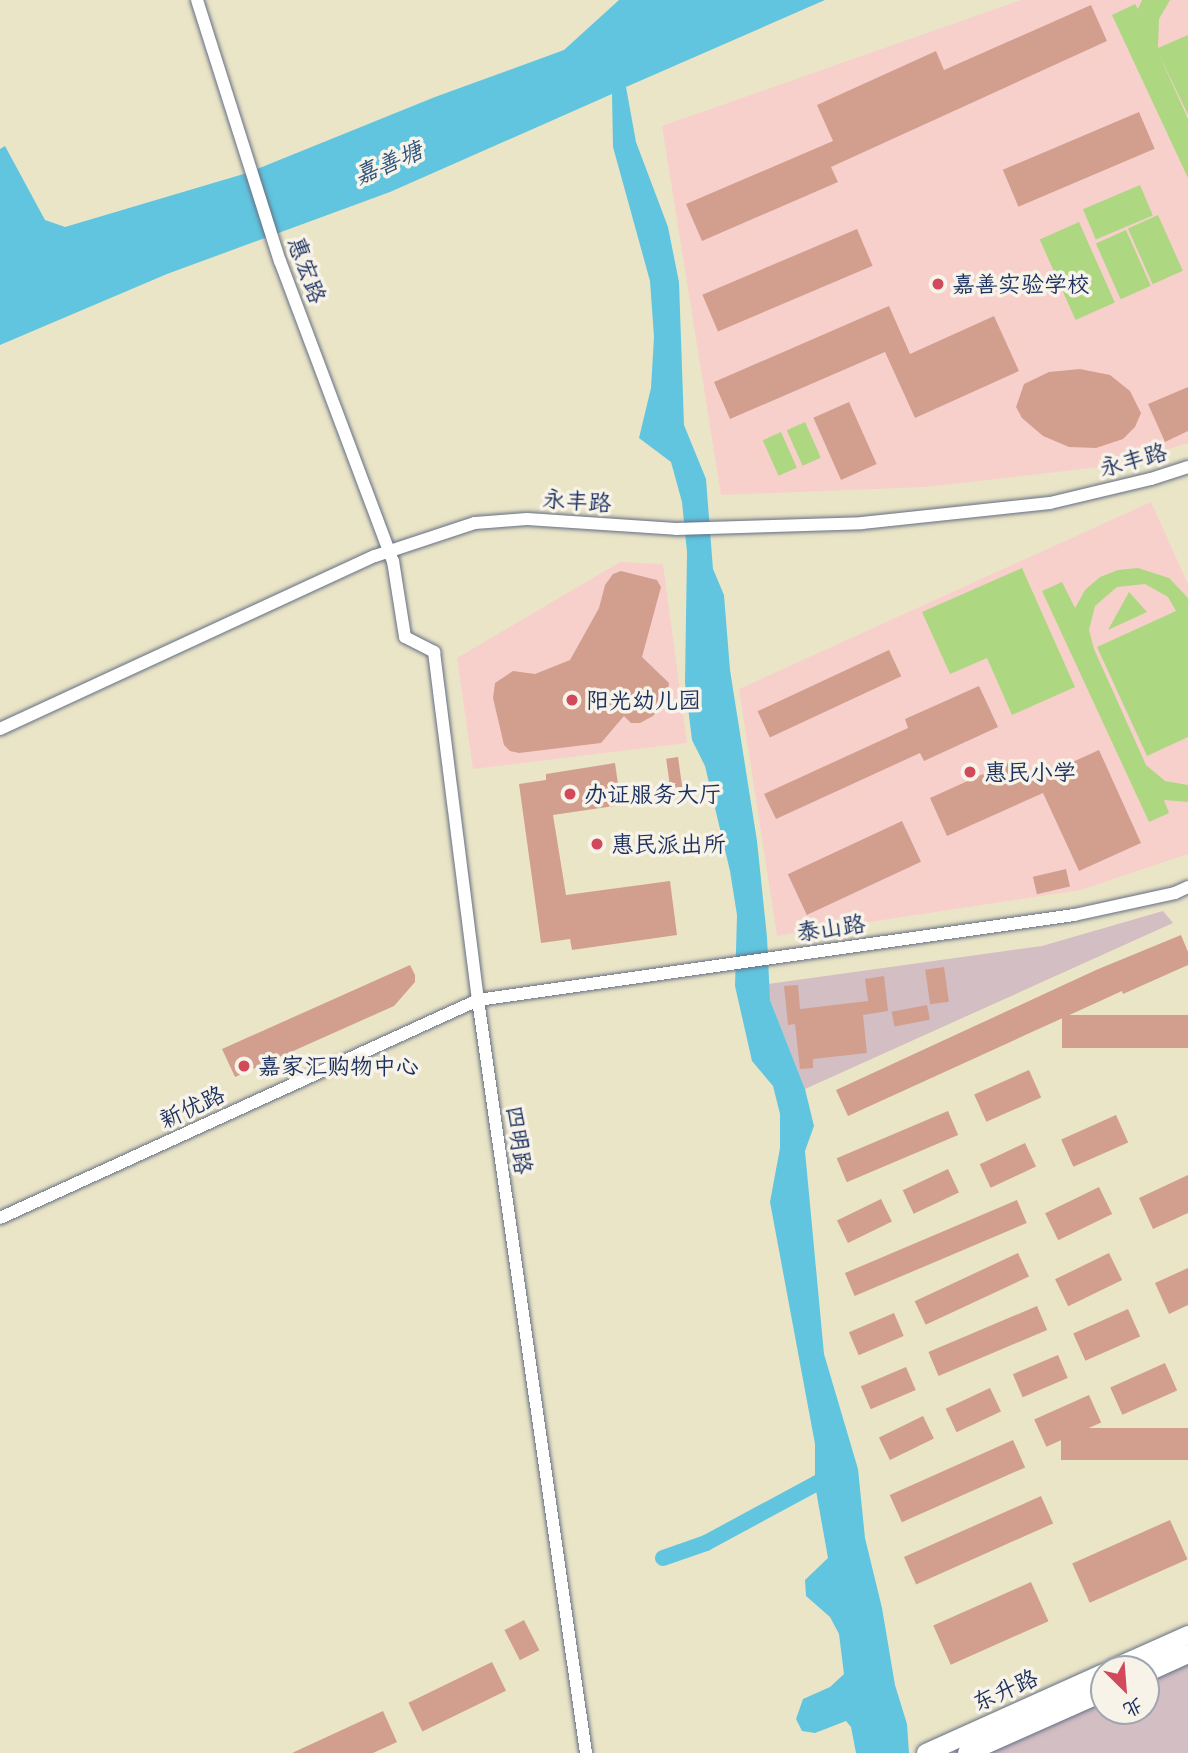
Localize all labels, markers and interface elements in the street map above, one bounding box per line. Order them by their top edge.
water label: 嘉善塘 [349,136,427,190]
street label: 惠宏路 [282,233,332,307]
place label: 嘉善实验学校 [952,270,1090,298]
marker: 嘉善实验学校 [930,276,946,292]
street label: 永丰路 [1096,438,1170,482]
street label: 永丰路 [542,485,612,517]
place label: 阳光幼儿园 [586,686,701,714]
marker: 阳光幼儿园 [564,692,580,708]
place label: 惠民小学 [984,758,1076,786]
marker: 惠民小学 [962,764,978,780]
place label: 办证服务大厅 [584,780,722,808]
marker: 办证服务大厅 [562,786,578,802]
place label: 惠民派出所 [611,830,726,858]
marker: 惠民派出所 [589,836,605,852]
street label: 泰山路 [795,910,867,946]
place label: 嘉家汇购物中心 [258,1052,419,1080]
marker: 嘉家汇购物中心 [236,1058,252,1074]
street label: 新优路 [155,1080,229,1134]
street label: 四明路 [501,1104,537,1176]
north arrow [1090,1655,1160,1725]
street label: 东升路 [968,1663,1042,1717]
text: 北 [1120,1693,1147,1722]

